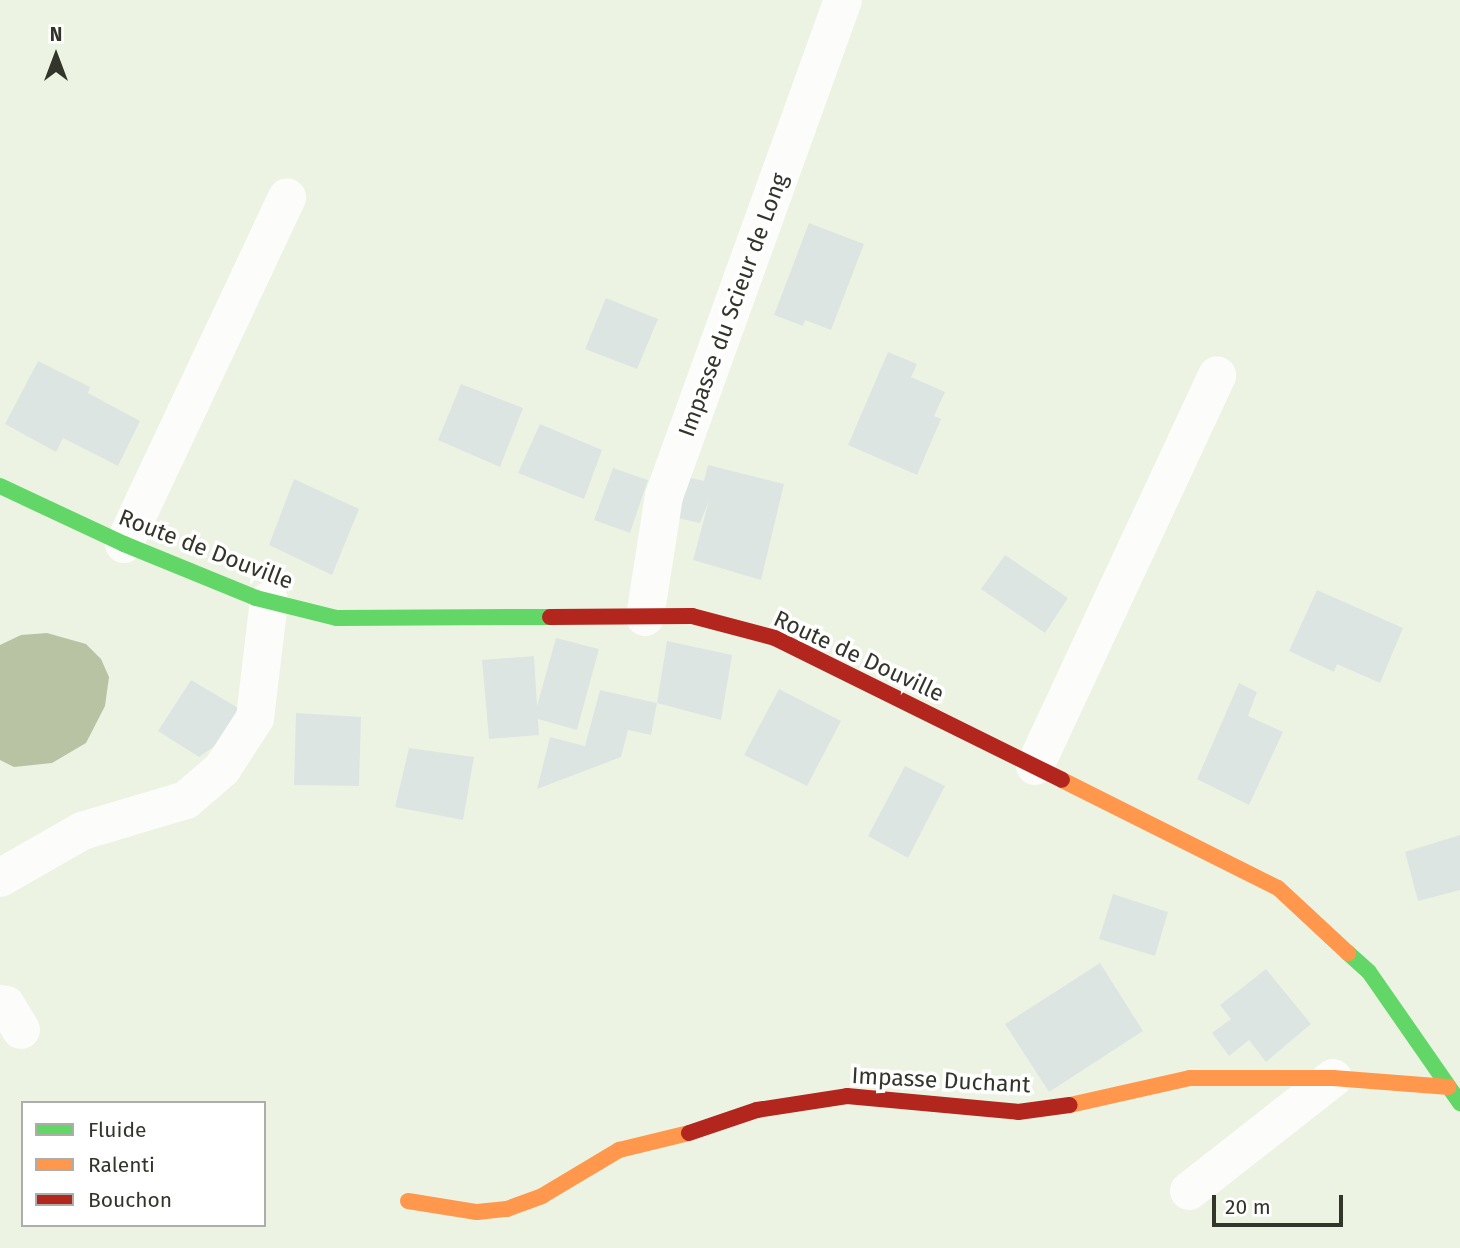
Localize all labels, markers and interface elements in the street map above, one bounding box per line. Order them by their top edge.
north arrow [21,21,91,91]
text: N [50,23,62,46]
street label: Impasse du Scieur de Long [672,169,794,441]
street label: Route de Douville [115,503,297,595]
street label: Route de Douville [769,604,949,708]
street label: Impasse Duchant [851,1062,1031,1098]
legend [21,1101,266,1227]
text: Fluide [88,1117,146,1143]
text: Ralenti [88,1152,155,1178]
scale bar [1215,1182,1346,1226]
text: Bouchon [88,1187,172,1213]
text: 20 m [1225,1194,1271,1220]

